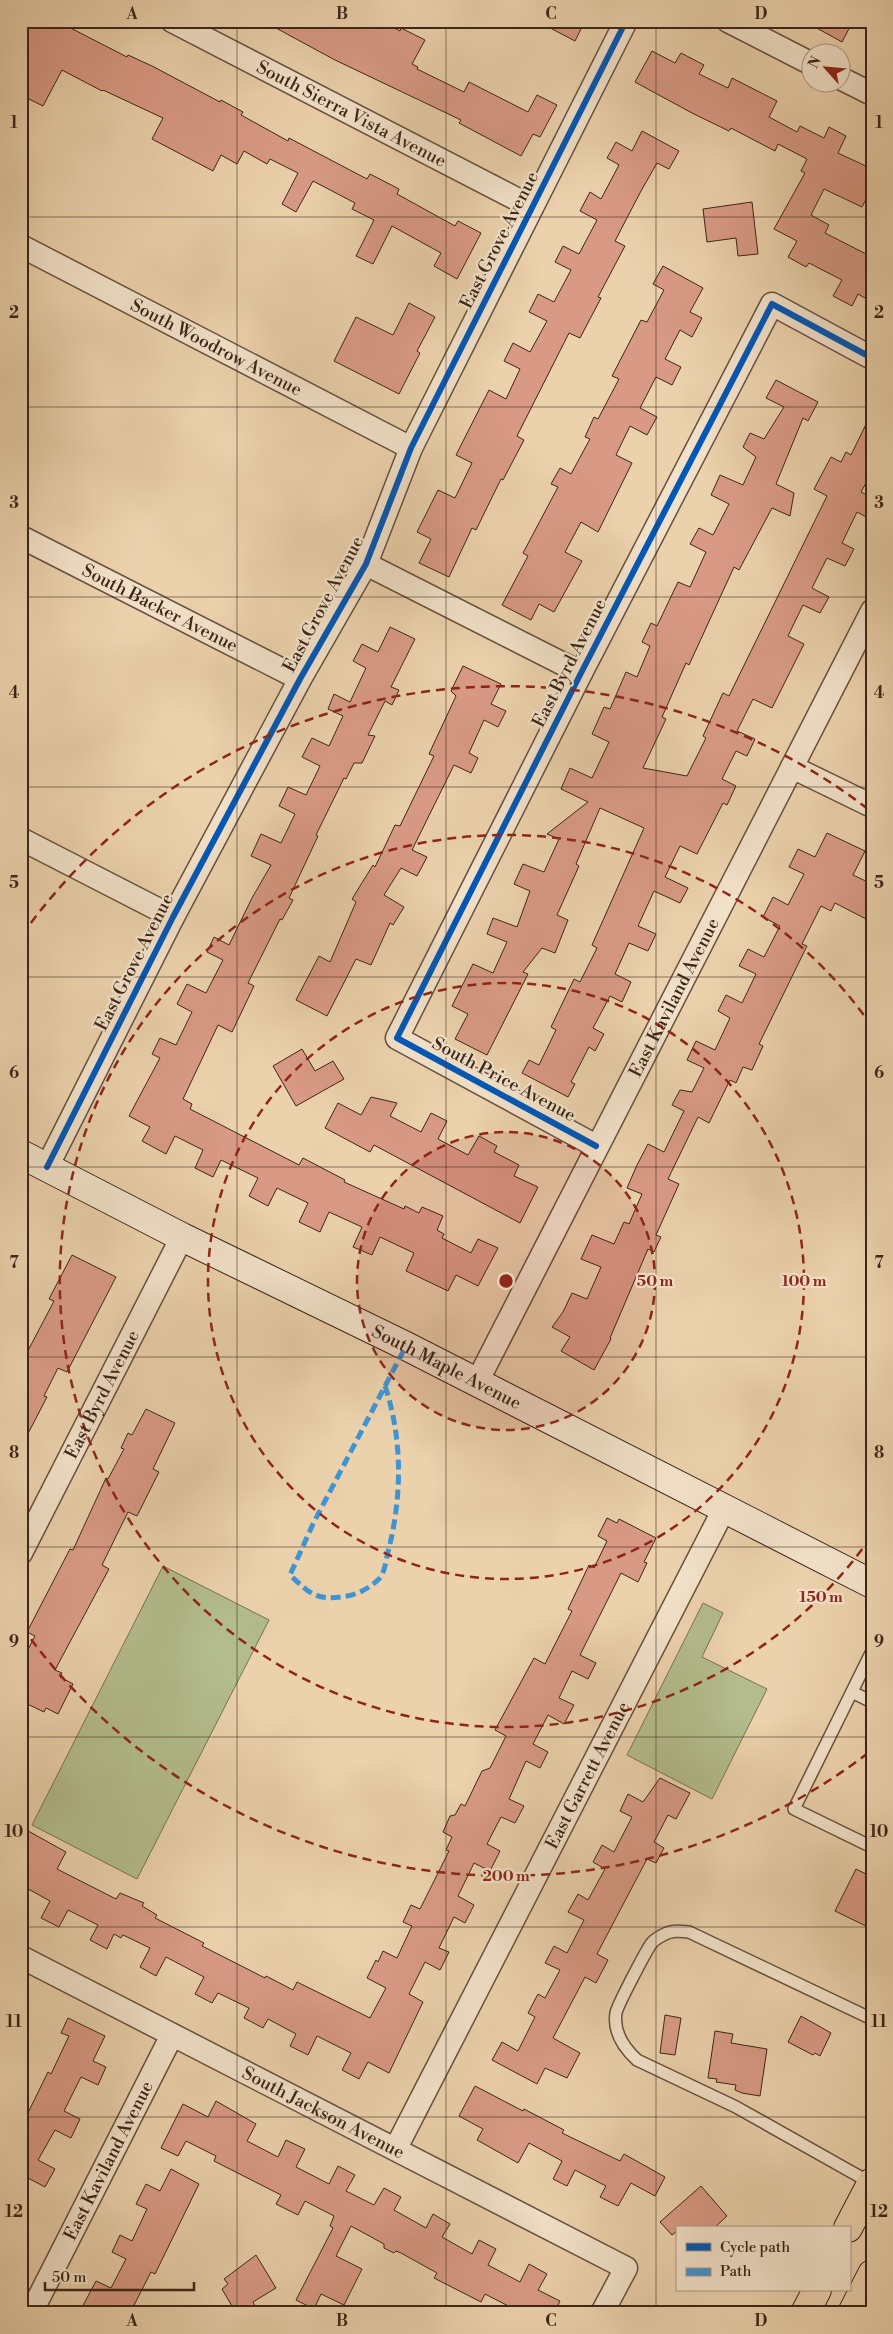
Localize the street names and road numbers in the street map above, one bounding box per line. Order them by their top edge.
street label: South Sierra Vista Avenue [252,56,450,173]
street label: East Grove Avenue [455,168,544,313]
street label: South Woodrow Avenue [126,294,306,402]
street label: East Grove Avenue [278,532,369,676]
street label: South Backer Avenue [78,559,242,657]
street label: East Byrd Avenue [527,595,612,731]
street label: East Grove Avenue [90,890,179,1035]
street label: East Kaviland Avenue [624,914,725,1081]
street label: South Price Avenue [428,1032,580,1127]
street label: South Maple Avenue [368,1320,525,1415]
street label: East Byrd Avenue [60,1326,145,1463]
street label: East Garrett Avenue [540,1698,635,1853]
street label: South Jackson Avenue [238,2062,408,2164]
street label: East Kaviland Avenue [59,2077,159,2244]

